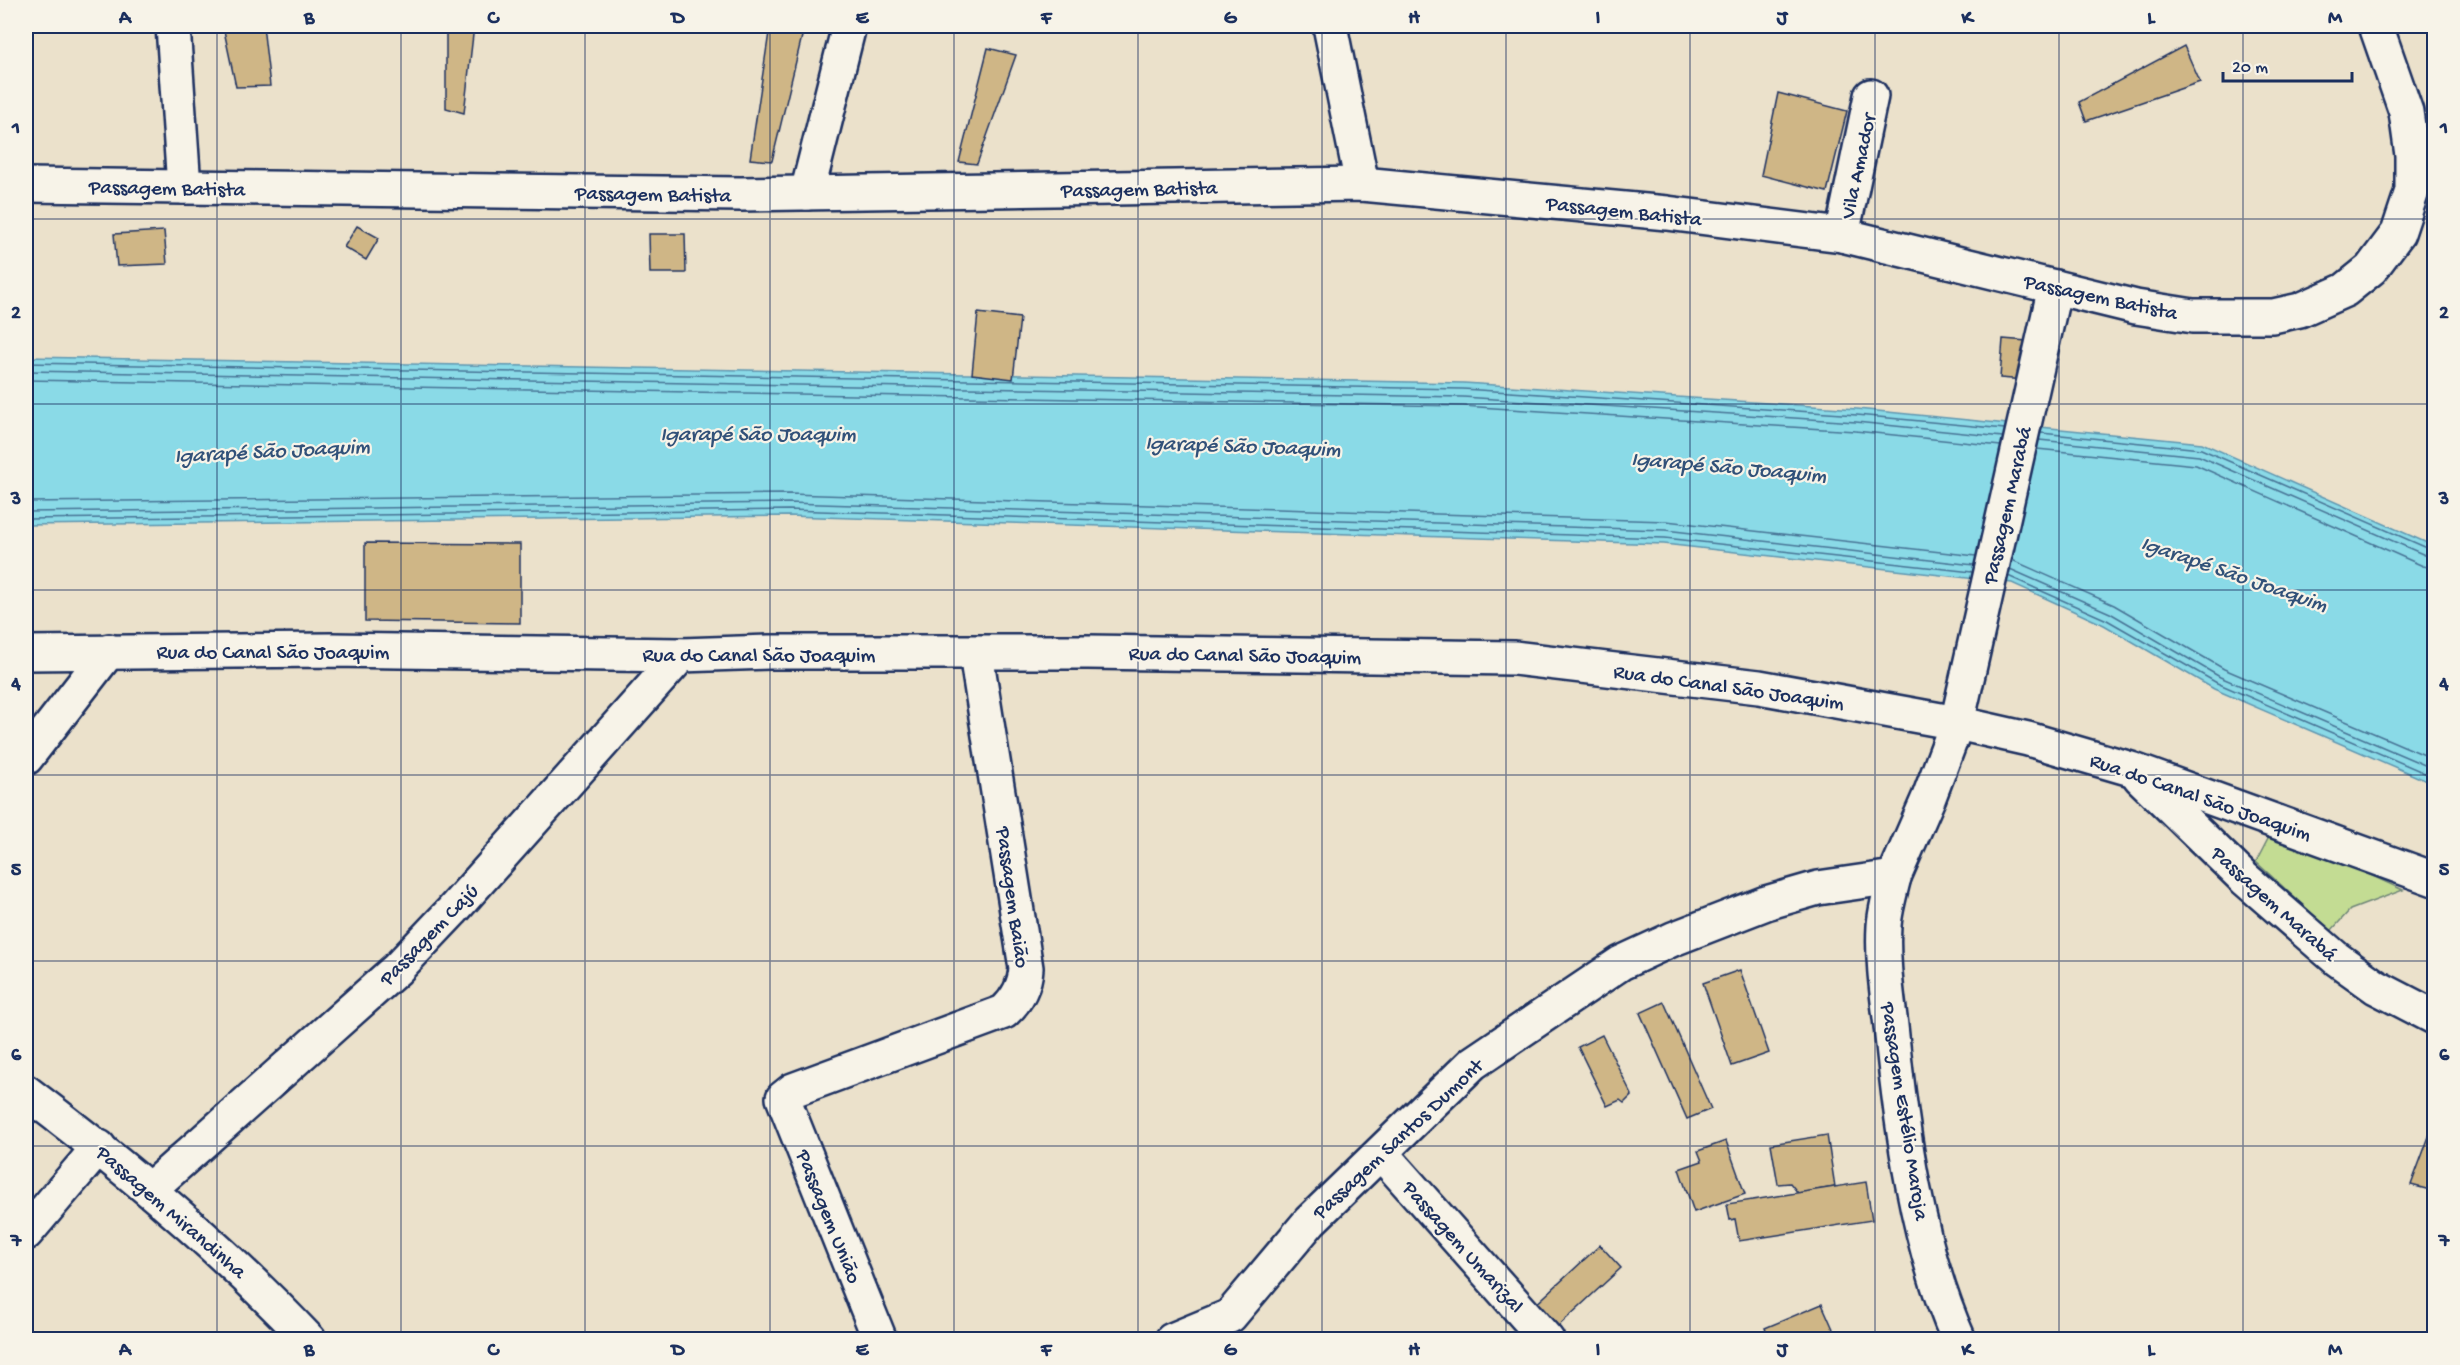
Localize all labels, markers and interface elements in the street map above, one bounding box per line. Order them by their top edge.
text: A [118,8,133,31]
text: B [303,8,315,31]
text: C [487,8,501,31]
text: D [669,8,685,31]
text: E [856,8,870,31]
text: F [1040,8,1053,31]
text: G [1224,8,1238,31]
text: H [1408,8,1420,31]
text: I [1596,8,1601,31]
text: J [1776,8,1789,31]
text: K [1960,8,1975,31]
text: L [2147,8,2156,31]
text: M [2328,8,2343,31]
scale bar [2223,45,2352,83]
text: 20 m [2232,58,2268,79]
street label: Vila Amador [1837,110,1884,223]
text: 1 [11,118,20,141]
text: 1 [2439,118,2448,141]
street label: Passagem Batista [87,177,247,204]
street label: Passagem Batista [1060,178,1219,205]
street label: Passagem Batista [573,183,733,210]
street label: Passagem Batista [1544,193,1704,234]
street label: Passagem Batista [2020,271,2181,328]
text: 2 [11,303,21,326]
text: 2 [2439,303,2449,326]
water label: Igarapé São Joaquim [660,423,856,449]
street label: Passagem Marabá [1979,423,2040,588]
water label: Igarapé São Joaquim [1145,432,1341,464]
water label: Igarapé São Joaquim [174,435,371,471]
water label: Igarapé São Joaquim [1630,448,1828,490]
text: 3 [10,489,21,512]
text: 3 [2438,489,2449,512]
water label: Igarapé São Joaquim [2137,532,2331,620]
street label: Rua do Canal São Joaquim [157,642,389,667]
street label: Rua do Canal São Joaquim [1128,643,1362,672]
street label: Rua do Canal São Joaquim [643,645,875,670]
street label: Rua do Canal São Joaquim [1612,661,1846,718]
text: 4 [10,674,21,697]
text: 4 [2438,674,2449,697]
street label: Rua do Canal São Joaquim [2086,750,2314,849]
street label: Passagem Baião [988,824,1033,970]
street label: Passagem Marabá [2204,842,2342,970]
text: 5 [11,860,22,883]
text: 5 [2439,860,2450,883]
street label: Passagem Cajú [375,880,485,993]
street label: Passagem Estélio Maroja [1873,1000,1932,1224]
text: 6 [11,1045,22,1068]
text: 6 [2439,1045,2450,1068]
street label: Passagem Santos Dumont [1308,1053,1492,1227]
street label: Passagem Mirandinha [89,1141,251,1287]
street label: Passagem União [788,1146,865,1288]
street label: Passagem Umarizal [1395,1176,1527,1320]
text: 7 [10,1231,23,1254]
text: 7 [2438,1231,2451,1254]
text: A [118,1340,133,1363]
text: B [303,1340,315,1363]
text: C [487,1340,501,1363]
text: D [669,1340,685,1363]
text: E [856,1340,870,1363]
text: F [1040,1340,1053,1363]
text: G [1224,1340,1238,1363]
text: H [1408,1340,1420,1363]
text: I [1596,1340,1601,1363]
text: J [1776,1340,1789,1363]
text: K [1960,1340,1975,1363]
text: L [2147,1340,2156,1363]
text: M [2328,1340,2343,1363]

